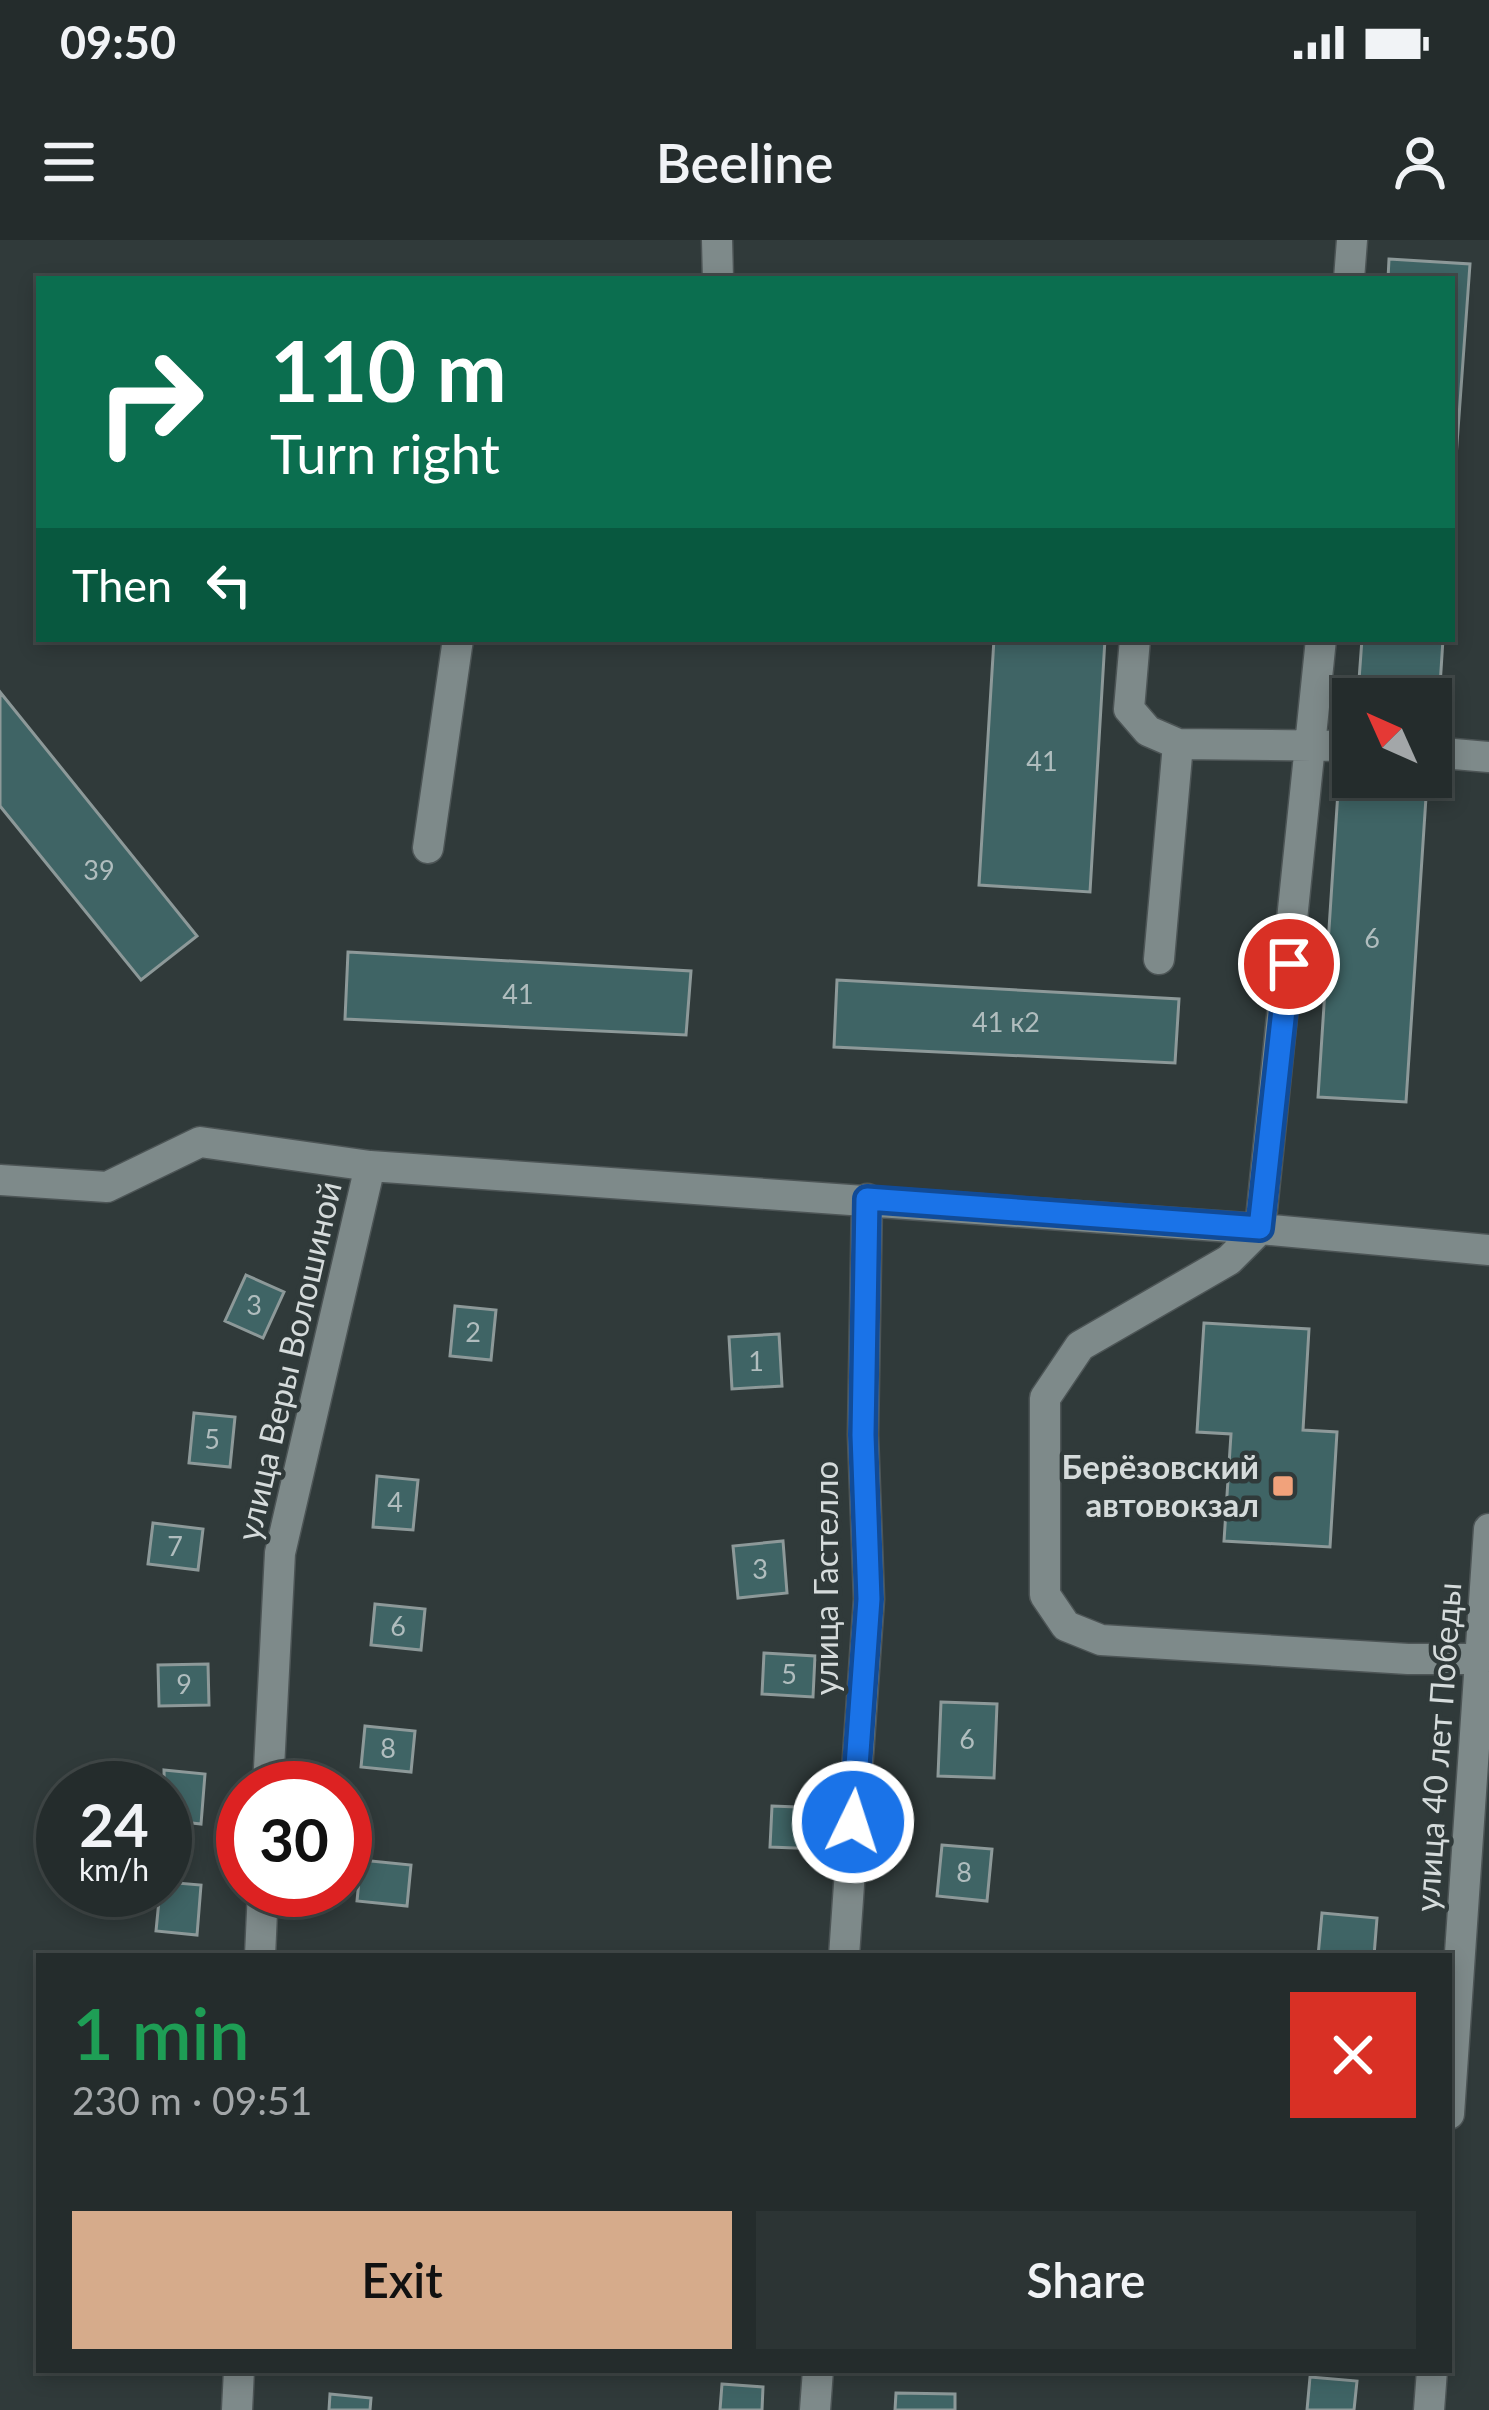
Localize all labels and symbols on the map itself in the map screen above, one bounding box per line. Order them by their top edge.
north arrow [1332,678,1452,798]
house number: 41 [1026,744,1058,777]
house number: 39 [83,853,115,886]
pin [1238,913,1340,1015]
house number: 6 [1364,921,1380,954]
house number: 41 [502,977,534,1010]
house number: 41 к2 [972,1005,1040,1038]
street label: улица Веры Волошиной [227,1177,349,1544]
house number: 3 [246,1288,262,1321]
house number: 2 [465,1315,481,1348]
house number: 1 [748,1344,764,1377]
house number: 5 [204,1422,220,1455]
place label: Берёзовский автовокзал [1062,1446,1259,1524]
street label: улица Гастелло [805,1461,845,1695]
marker: Берёзовский автовокзал [1270,1473,1296,1499]
house number: 4 [387,1485,403,1518]
house number: 7 [167,1529,183,1562]
house number: 3 [752,1552,768,1585]
street label: улица 40 лет Победы [1406,1581,1468,1913]
house number: 6 [390,1609,406,1642]
house number: 5 [781,1657,797,1690]
house number: 9 [176,1667,192,1700]
house number: 6 [959,1722,975,1755]
house number: 8 [380,1731,396,1764]
position arrow [790,1759,916,1885]
speed limit sign: 30 [216,1761,372,1917]
house number: 8 [956,1855,972,1888]

